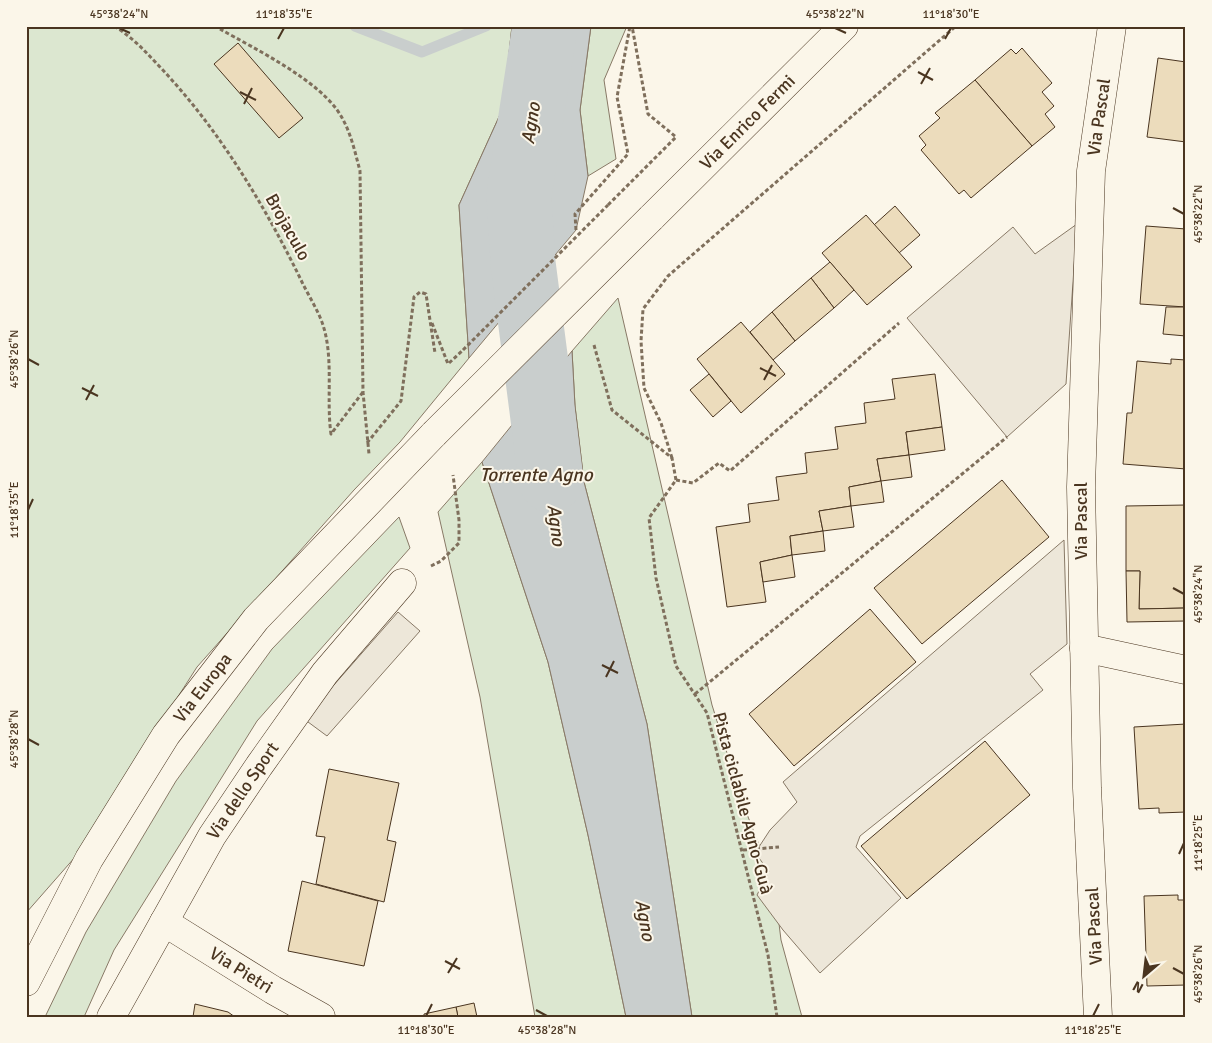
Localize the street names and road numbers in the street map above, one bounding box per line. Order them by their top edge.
street label: Via Enrico Fermi [695,70,800,174]
street label: Via Pascal [1082,77,1115,157]
street label: Brojaculo [261,190,315,264]
street label: Via Pascal [1070,482,1092,560]
street label: Via Europa [169,648,237,727]
street label: Pista ciclabile Agno-Guà [708,710,778,896]
street label: Via dello Sport [202,738,283,843]
street label: Via Pascal [1081,886,1107,966]
street label: Via Pietri [205,942,277,998]

